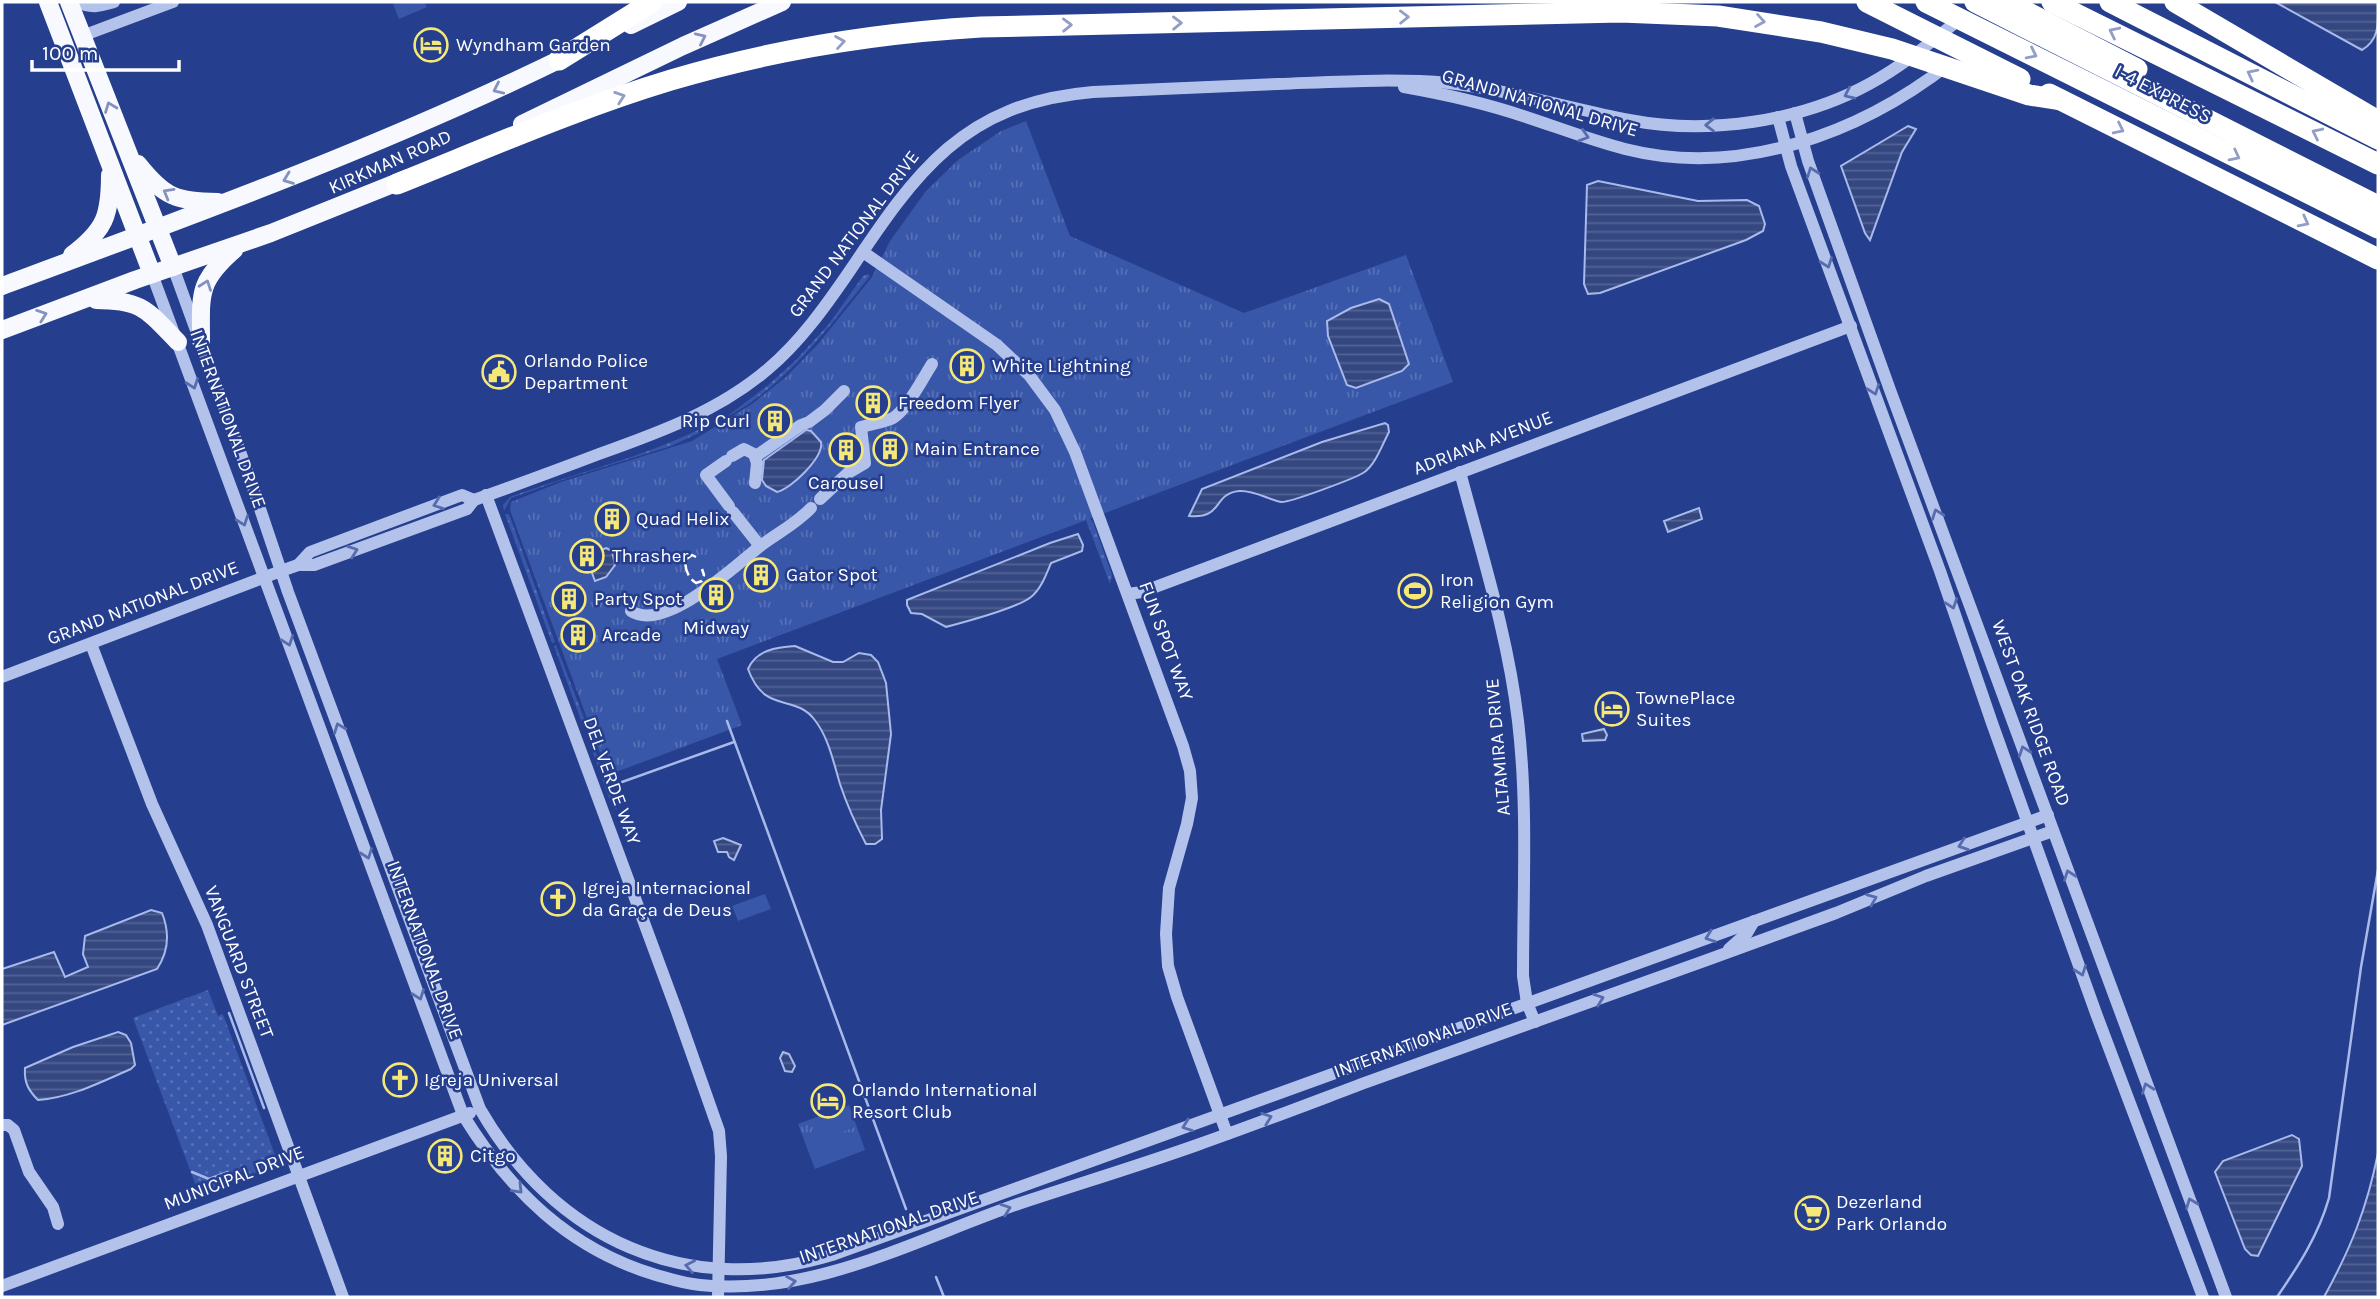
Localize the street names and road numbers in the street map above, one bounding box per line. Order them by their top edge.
street label: I-4 EXPRESS [2111,60,2215,128]
street label: GRAND NATIONAL DRIVE [1439,64,1641,142]
street label: KIRKMAN ROAD [325,125,455,199]
street label: GRAND NATIONAL DRIVE [784,146,924,322]
street label: INTERNATIONAL DRIVE [185,327,271,511]
street label: ADRIANA AVENUE [1410,406,1556,480]
street label: GRAND NATIONAL DRIVE [44,556,242,650]
street label: FUN SPOT WAY [1134,578,1198,704]
street label: WEST OAK RIDGE ROAD [1987,617,2075,809]
street label: ALTAMIRA DRIVE [1481,677,1515,817]
street label: DEL VERDE WAY [579,714,646,849]
street label: INTERNATIONAL DRIVE [382,858,468,1042]
street label: VANGUARD STREET [200,883,278,1042]
street label: INTERNATIONAL DRIVE [1331,997,1515,1083]
street label: MUNICIPAL DRIVE [161,1141,307,1215]
street label: INTERNATIONAL DRIVE [796,1186,982,1268]

